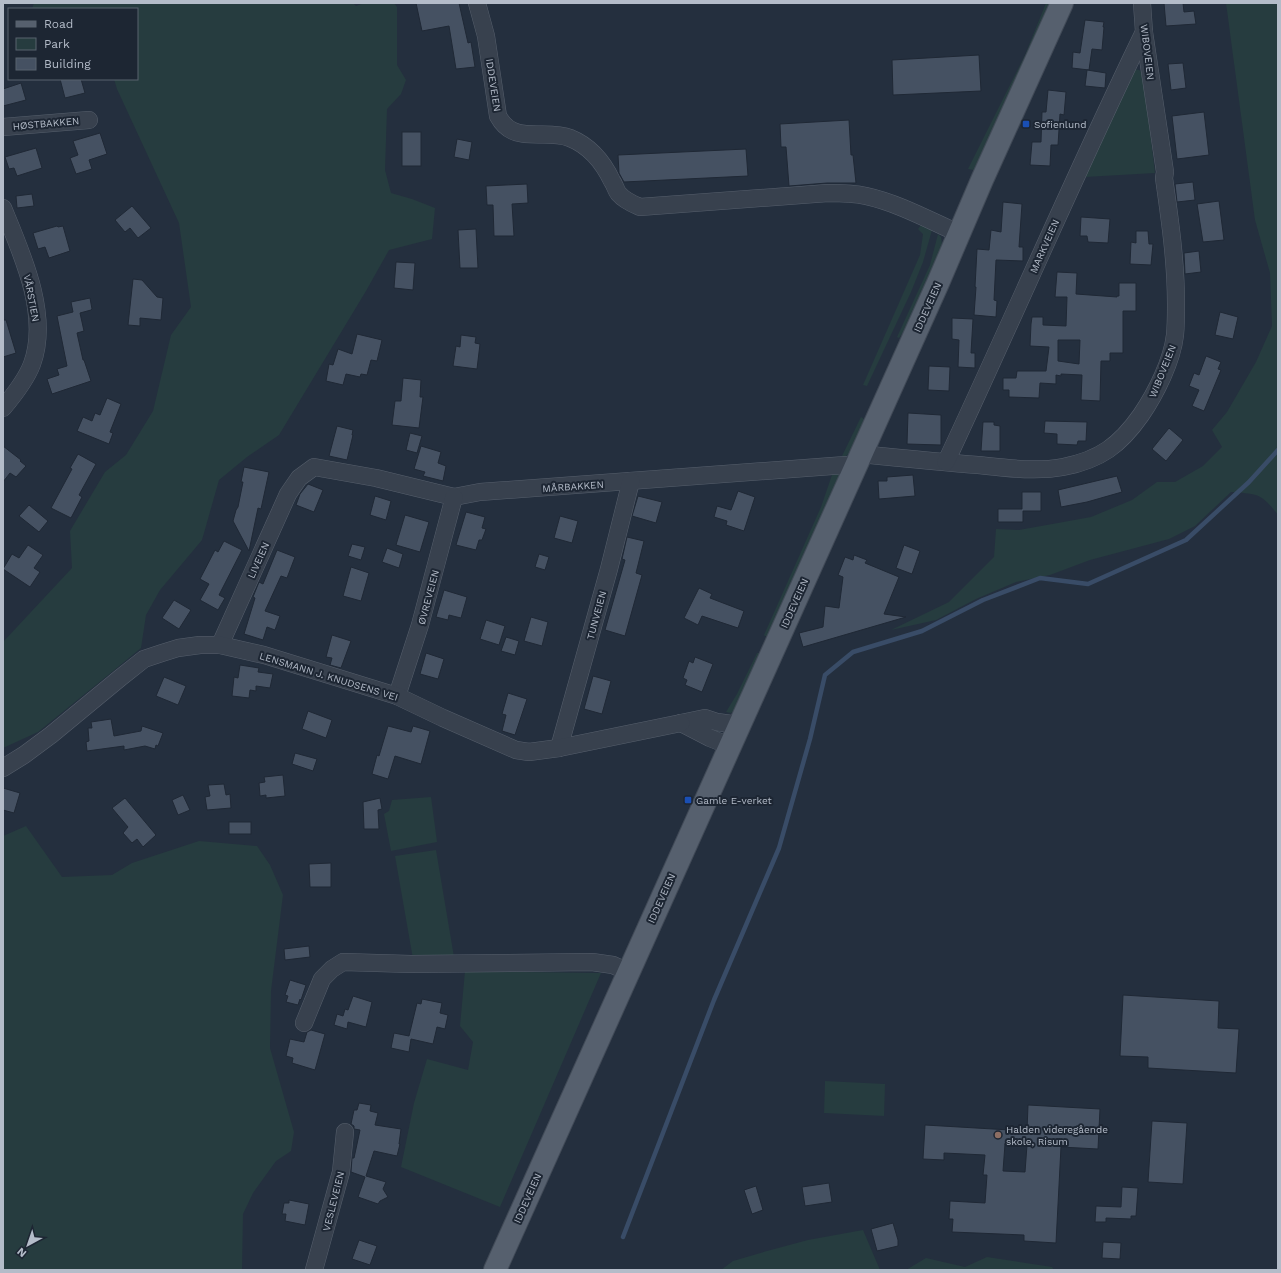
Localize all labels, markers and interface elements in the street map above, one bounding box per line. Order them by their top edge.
legend [8,8,138,80]
text: Road [44,17,73,31]
street label: WIBOVEIEN [1139,24,1156,81]
text: Park [44,37,70,51]
text: Building [44,57,91,71]
street label: IDDEVEIEN [484,58,503,112]
street label: HØSTBAKKEN [12,115,80,132]
marker: Sofienlund [1021,119,1031,129]
place label: Sofienlund [1034,119,1087,130]
street label: MARKVEIEN [1028,218,1061,275]
street label: VÅRSTIEN [22,274,41,323]
street label: IDDEVEIEN [912,281,943,334]
street label: WIBOVEIEN [1147,343,1178,399]
street label: MÅRBAKKEN [542,479,604,494]
street label: LIVEIEN [246,540,271,580]
street label: ØVREVEIEN [416,568,441,626]
street label: IDDEVEIEN [779,577,810,630]
street label: TUNVEIEN [585,590,608,641]
street label: LENSMANN J. KNUDSENS VEI [258,650,399,703]
marker: Gamle E-verket [683,795,693,805]
place label: Gamle E-verket [696,795,773,806]
street label: IDDEVEIEN [646,872,677,925]
place label: Halden videregående skole, Risum [1006,1124,1108,1147]
marker: Halden videregående skole, Risum [993,1130,1003,1140]
street label: VESLEVEIEN [321,1170,346,1232]
street label: IDDEVEIEN [512,1172,543,1225]
north arrow [8,1225,48,1265]
text: N [15,1245,29,1260]

